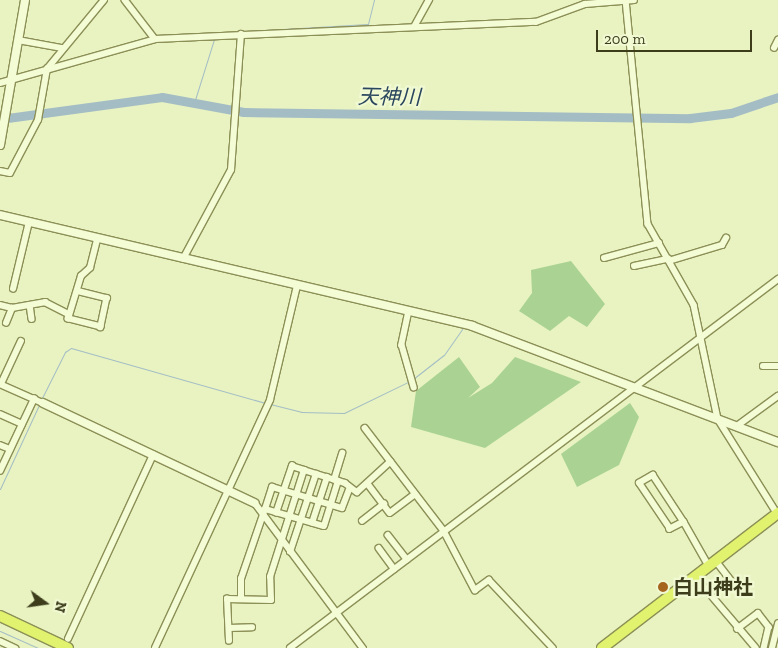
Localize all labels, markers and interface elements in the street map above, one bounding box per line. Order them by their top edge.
scale bar [598,20,754,52]
text: 200 m [604,30,645,48]
water label: 天神川 [357,84,421,110]
place label: 白山神社 [673,575,753,599]
north arrow [20,578,70,628]
marker: 白山神社 [657,581,669,593]
text: N [51,600,70,614]

